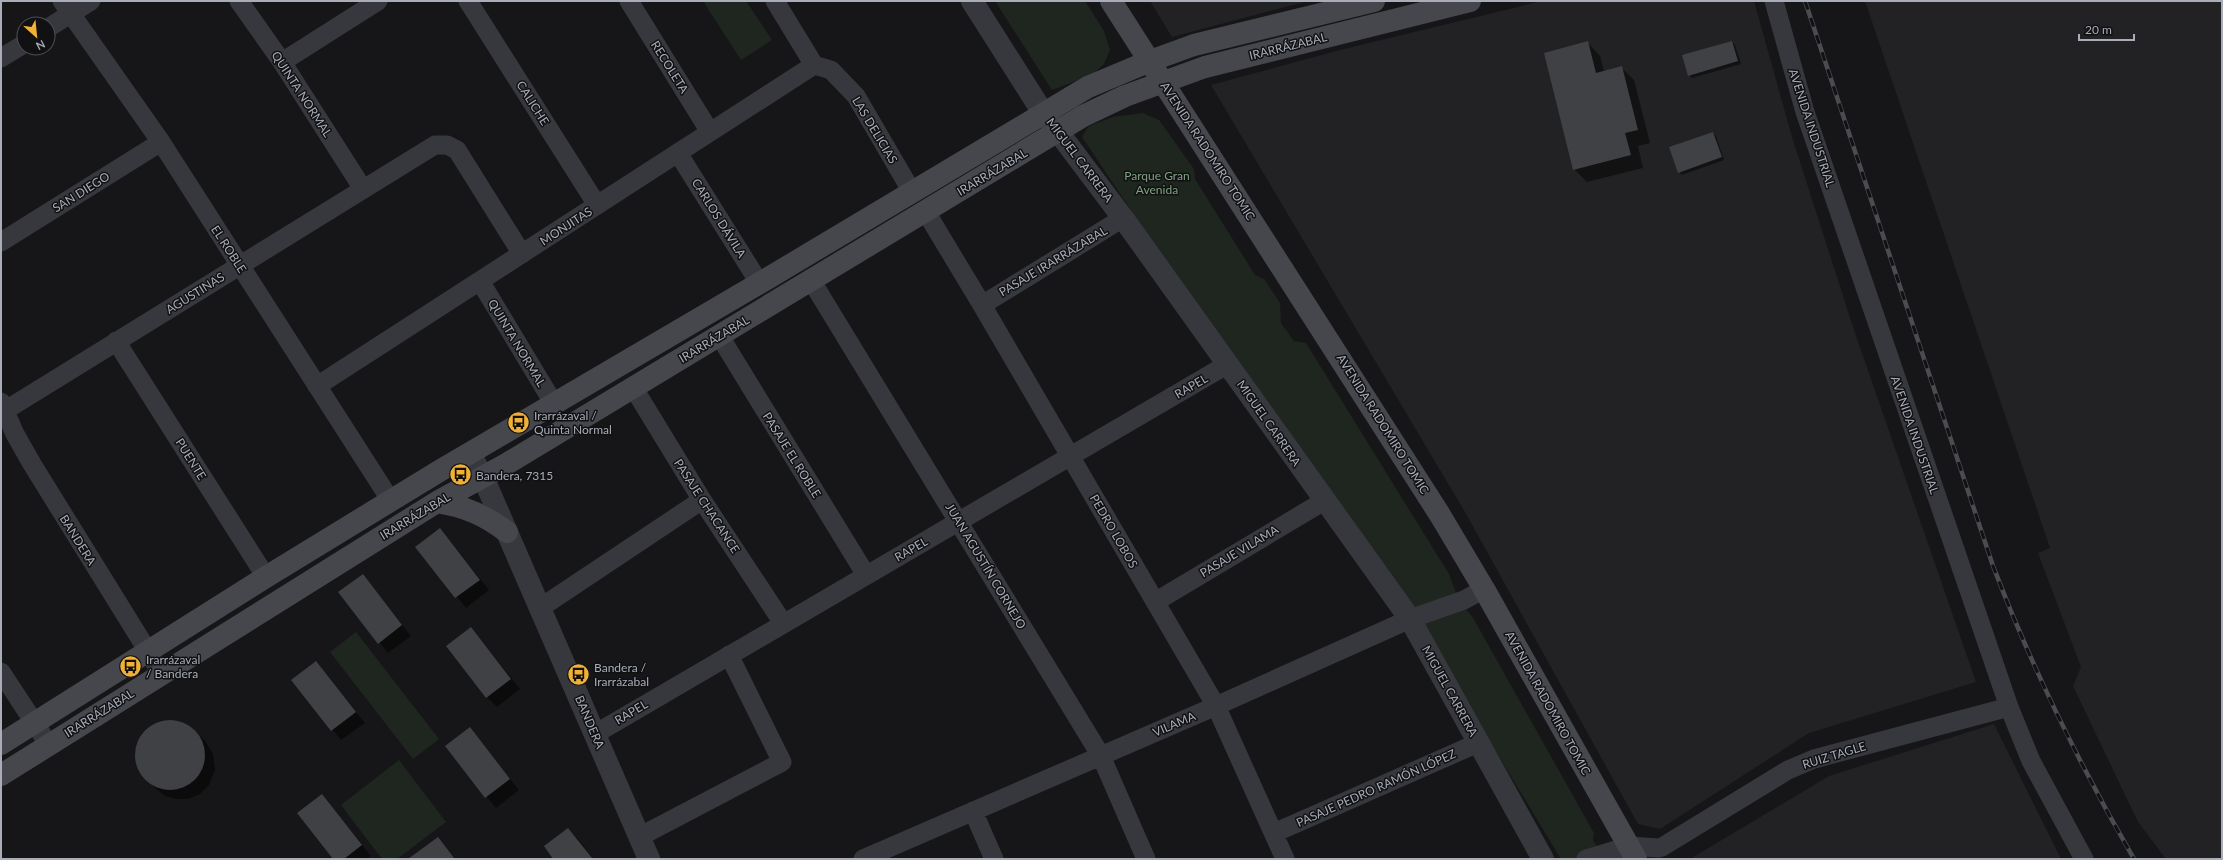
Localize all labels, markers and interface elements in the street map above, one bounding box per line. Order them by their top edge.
north arrow [16,16,56,56]
scale bar [2079,16,2134,42]
text: 20 m [2085,22,2112,37]
street label: IRARRÁZABAL [1248,29,1328,63]
text: N [34,38,47,53]
street label: RECOLETA [648,38,693,97]
street label: QUINTA NORMAL [269,48,335,140]
street label: AVENIDA INDUSTRIAL [1786,67,1838,189]
street label: CALICHE [513,78,553,128]
street label: AVENIDA RADOMIRO TOMIC [1158,79,1258,223]
street label: LAS DELICIAS [849,94,901,166]
street label: MIGUEL CARRERA [1043,115,1117,206]
street label: IRARRÁZABAL [954,145,1030,199]
street label: SAN DIEGO [50,168,113,215]
park label: Parque Gran Avenida [1124,168,1190,197]
street label: CARLOS DÁVILA [689,176,750,261]
street label: MONJITAS [537,204,595,248]
street label: EL ROBLE [208,222,250,276]
street label: PASAJE IRARRÁZABAL [996,223,1110,299]
street label: AGUSTINAS [163,269,227,317]
street label: QUINTA NORMAL [485,296,549,390]
street label: IRARRÁZABAL [676,312,752,366]
street label: AVENIDA RADOMIRO TOMIC [1334,351,1432,497]
street label: RAPEL [1172,371,1210,401]
street label: AVENIDA INDUSTRIAL [1888,374,1942,496]
street label: MIGUEL CARRERA [1234,377,1305,470]
place label: Irarrázaval / Quinta Normal [534,408,612,437]
bus stop icon: Irarrázaval / Quinta Normal [506,409,532,435]
street label: PASAJE EL ROBLE [760,409,824,501]
street label: PUENTE [172,435,210,483]
street label: PASAJE CHACANCE [671,456,743,556]
bus stop icon: Bandera, 7315 [448,462,474,488]
place label: Bandera, 7315 [476,468,553,483]
street label: IRARRÁZABAL [377,489,453,543]
street label: PEDRO LOBOS [1087,491,1141,571]
street label: JUAN AGUSTÍN CORNEJO [942,500,1030,632]
street label: BANDERA [57,512,100,569]
street label: PASAJE VILAMA [1197,521,1282,580]
street label: RAPEL [892,534,930,564]
street label: AVENIDA RADOMIRO TOMIC [1502,628,1594,778]
street label: MIGUEL CARRERA [1419,643,1482,740]
place label: Irarrázaval / Bandera [146,652,200,681]
bus stop icon: Irarrázaval / Bandera [117,653,143,679]
place label: Bandera / Irarrázabal [594,660,649,689]
bus stop icon: Bandera / Irarrázabal [565,661,591,687]
street label: IRARRÁZABAL [61,686,137,740]
street label: BANDERA [572,693,608,752]
street label: RAPEL [612,696,650,728]
street label: VILAMA [1150,708,1198,740]
street label: RUIZ TAGLE [1800,738,1868,772]
street label: PASAJE PEDRO RAMÓN LÓPEZ [1294,746,1458,830]

